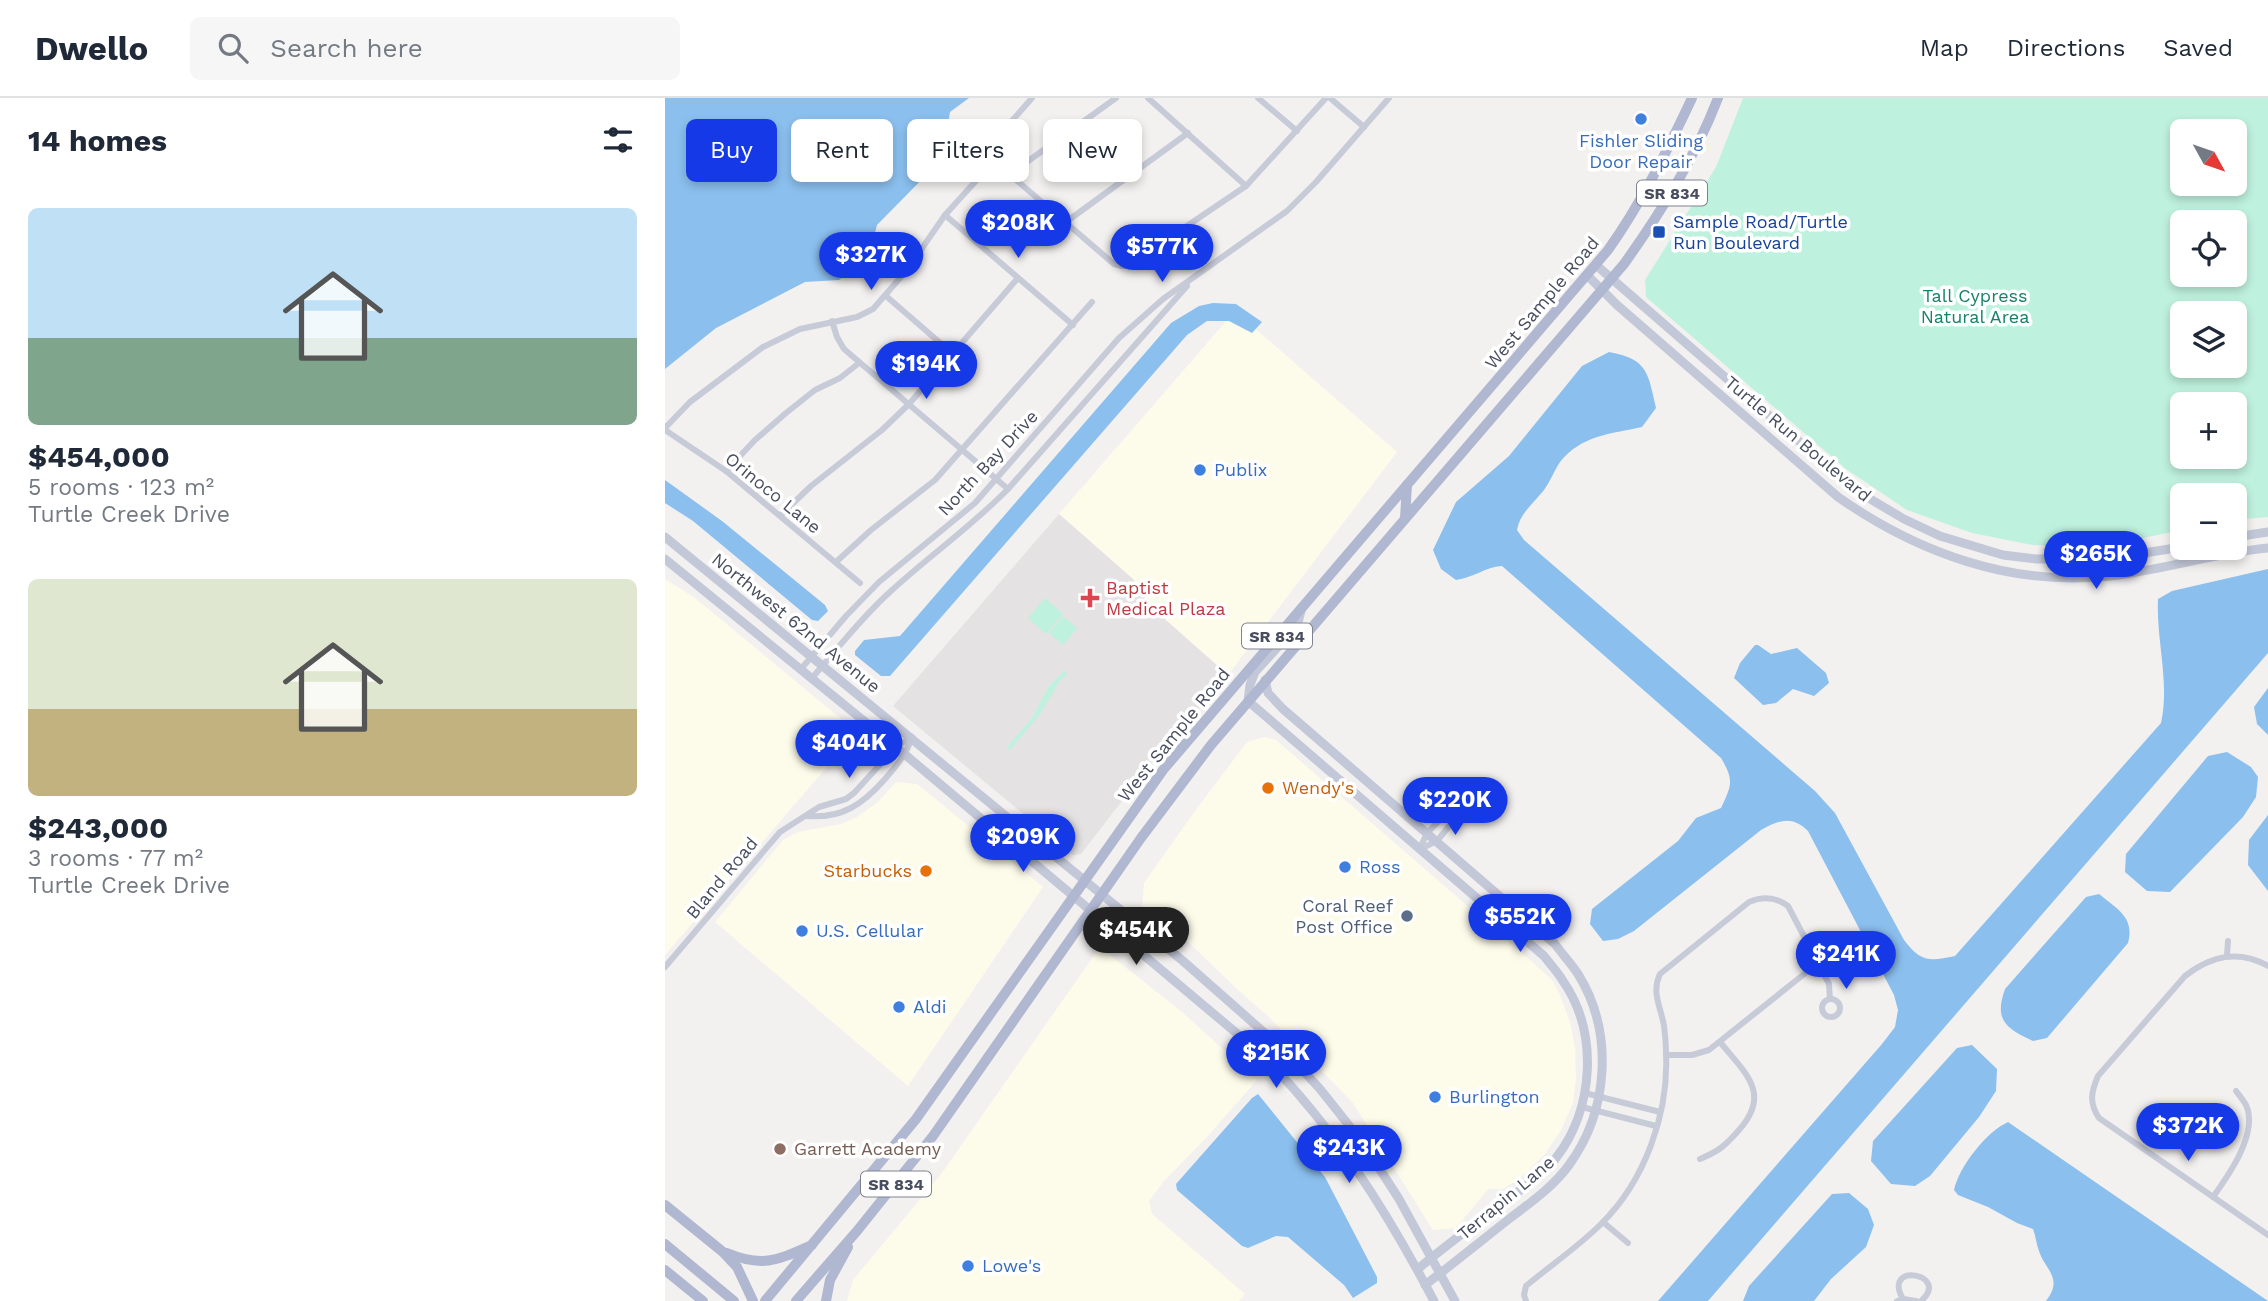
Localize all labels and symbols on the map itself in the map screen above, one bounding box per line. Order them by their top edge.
marker: Fishler Sliding Door Repair [1633,111,1649,127]
north arrow [2170,119,2247,196]
place label: Fishler Sliding Door Repair [1579,130,1703,172]
road number: SR 834 [1637,180,1707,206]
pin: $208K [969,200,1067,260]
place label: Sample Road/Turtle Run Boulevard [1673,211,1848,253]
marker: Sample Road/Turtle Run Boulevard [1651,224,1667,240]
pin: $577K [1113,225,1211,284]
pin: $327K [822,232,920,292]
street label: West Sample Road [1480,232,1603,373]
park label: Tall Cypress Natural Area [1921,285,2029,327]
pin: $194K [877,342,975,401]
street label: Turtle Run Boulevard [1721,371,1876,506]
street label: North Bay Drive [933,406,1042,520]
street label: Orinoco Lane [721,448,825,538]
place label: Publix [1214,459,1267,480]
marker: Publix [1192,462,1208,478]
pin: $265K [2047,532,2145,591]
street label: Northwest 62nd Avenue [708,548,885,697]
place label: Baptist Medical Plaza [1106,577,1225,619]
marker: Baptist Medical Plaza [1080,588,1100,608]
road number: SR 834 [1242,624,1312,649]
street label: West Sample Road [1113,663,1234,806]
pin: $404K [800,720,898,780]
place label: Wendy's [1282,777,1354,798]
pin: $220K [1406,778,1504,837]
marker: Wendy's [1260,780,1276,796]
pin: $209K [974,814,1072,874]
street label: Bland Road [681,833,762,923]
place label: Ross [1359,856,1400,877]
marker: Ross [1337,859,1353,875]
place label: Starbucks [823,860,912,881]
marker: Starbucks [918,863,934,879]
pin: $552K [1471,894,1569,954]
place label: Coral Reef Post Office [1295,895,1393,937]
pin: $454K [1087,908,1185,967]
marker: Coral Reef Post Office [1399,908,1415,924]
place label: U.S. Cellular [816,920,923,941]
marker: U.S. Cellular [794,923,810,939]
pin: $241K [1797,932,1895,991]
place label: Aldi [913,996,946,1017]
marker: Aldi [891,999,907,1015]
pin: $215K [1227,1030,1325,1090]
place label: Burlington [1449,1086,1540,1107]
marker: Burlington [1427,1089,1443,1105]
pin: $372K [2139,1104,2237,1163]
pin: $243K [1300,1126,1398,1185]
place label: Garrett Academy [794,1138,942,1159]
marker: Garrett Academy [772,1141,788,1157]
street label: Terrapin Lane [1453,1151,1558,1244]
road number: SR 834 [861,1172,931,1196]
place label: Lowe's [982,1255,1041,1276]
marker: Lowe's [960,1258,976,1274]

